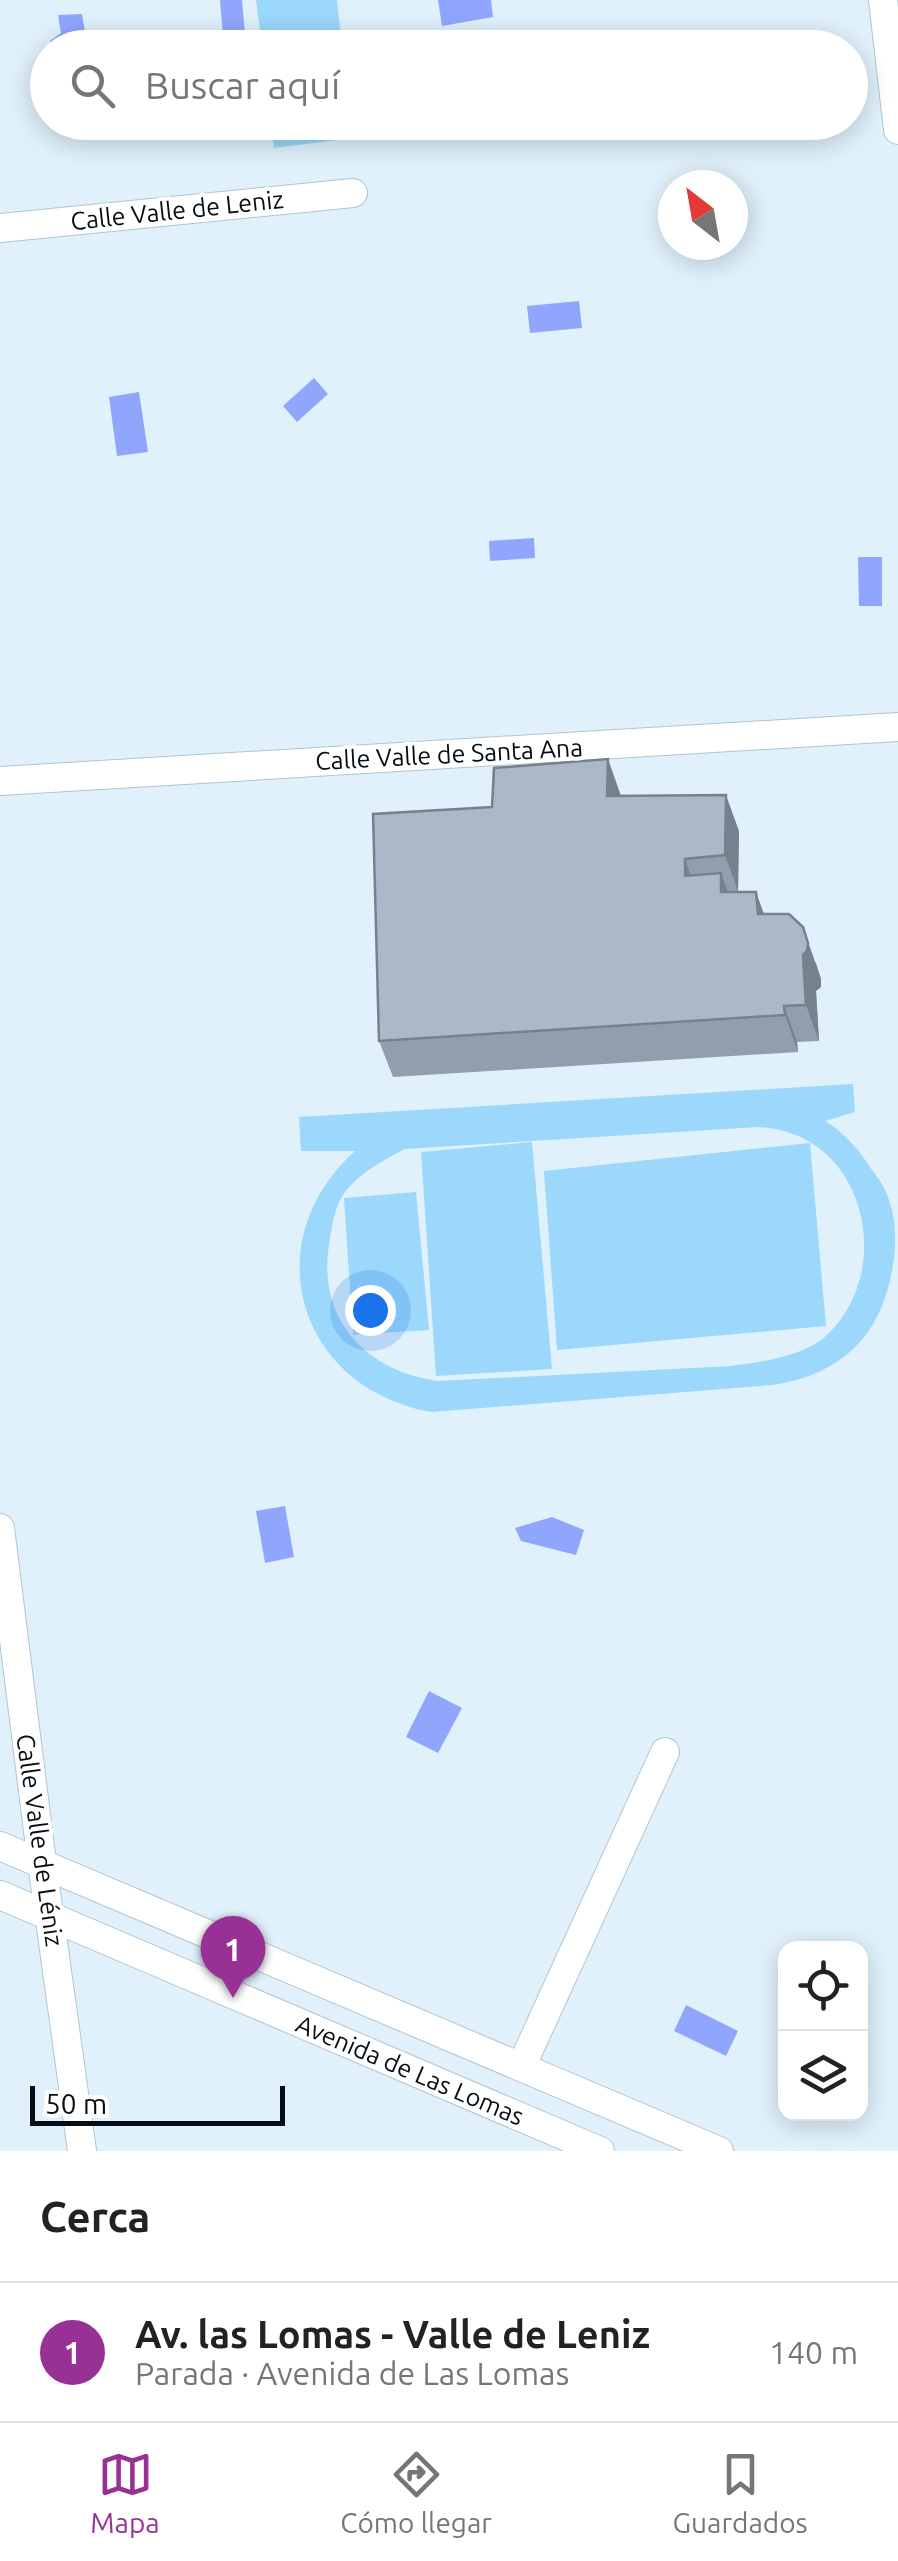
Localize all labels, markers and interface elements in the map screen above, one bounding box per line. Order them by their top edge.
search box [30,30,868,140]
icon: search [65,58,120,113]
text: Buscar aquí [145,64,340,106]
north arrow [658,170,748,260]
street label: Calle Valle de Leniz [69,185,285,235]
street label: Calle Valle de Santa Ana [315,733,583,775]
your location [345,1285,396,1336]
street label: Calle Valle de Léniz [11,1732,69,1948]
pin: 1 [200,1916,266,1998]
map controls [778,1941,868,2121]
button: locate [778,1941,868,2031]
street label: Avenida de Las Lomas [292,2009,528,2131]
button: layers [778,2031,868,2121]
scale bar [30,2081,285,2126]
text: 50 m [45,2088,107,2119]
text: Cerca [40,2193,150,2240]
text: Av. las Lomas - Valle de Leniz [135,2313,650,2355]
text: 1 [63,2334,82,2370]
text: 140 m [769,2334,858,2370]
text: Parada · Avenida de Las Lomas [135,2355,569,2391]
tab: Mapa [90,2447,160,2538]
tab: Cómo llegar [340,2447,492,2538]
tab: Guardados [673,2447,808,2538]

